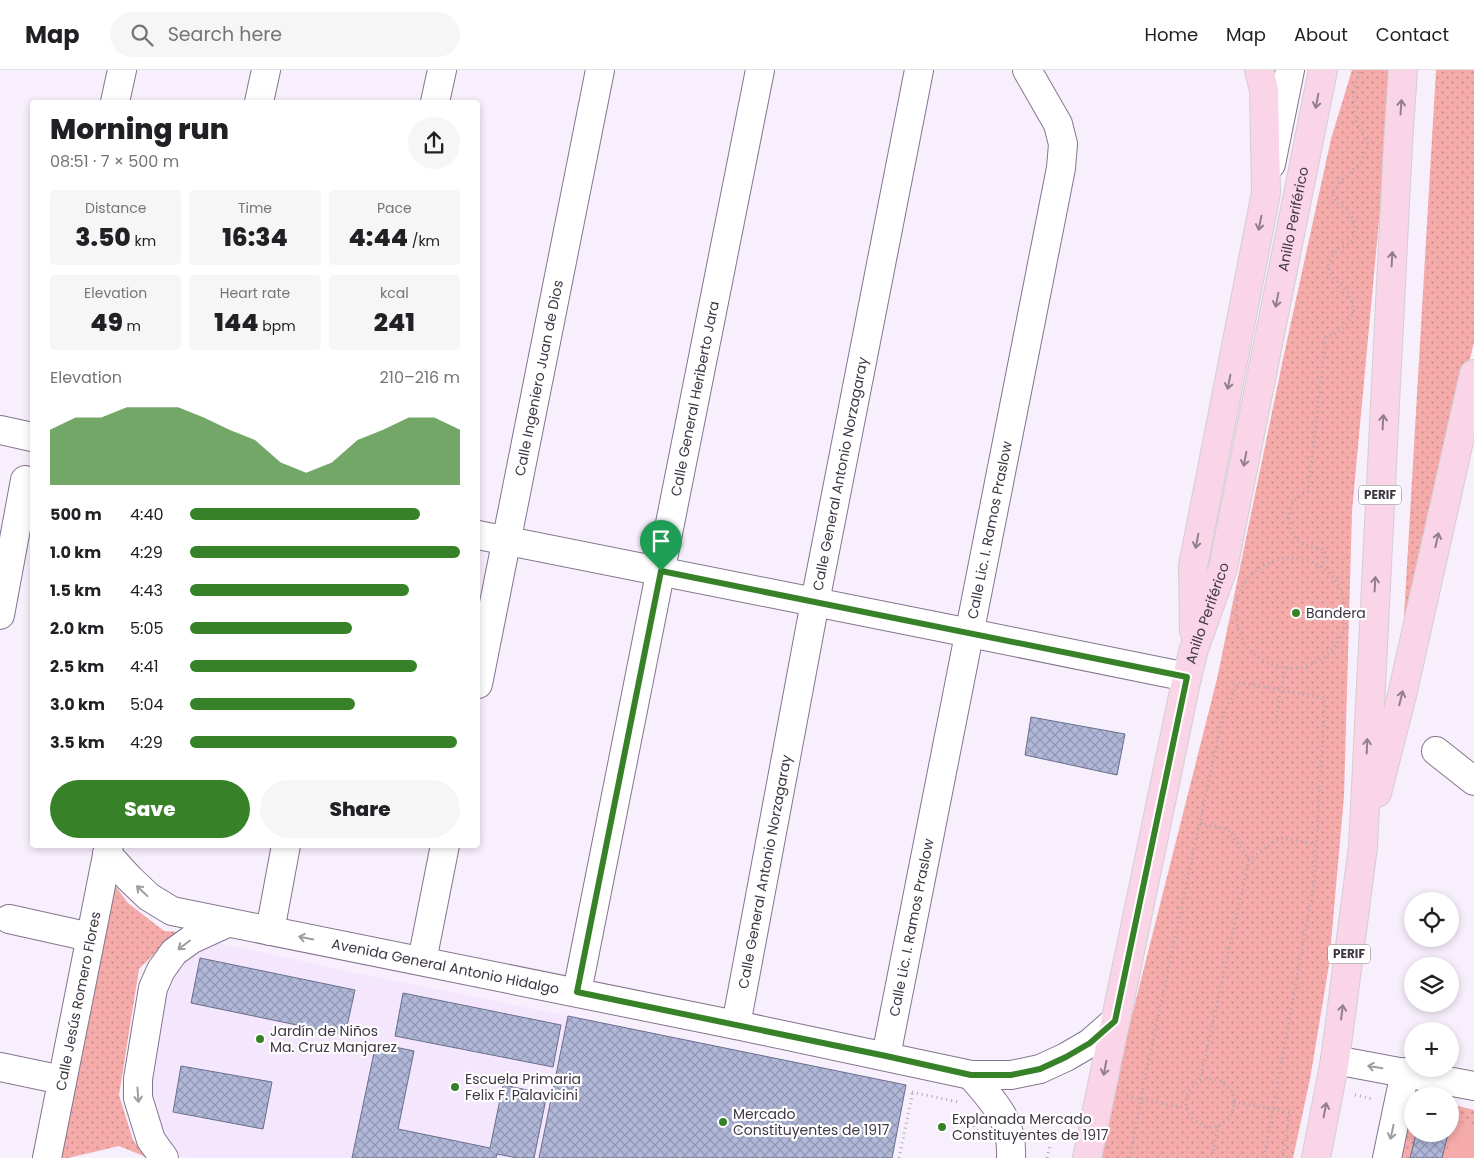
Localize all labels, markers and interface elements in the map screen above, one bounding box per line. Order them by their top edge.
search box [110,12,460,57]
text: Map [25,18,80,51]
icon: search [128,21,156,49]
text: Search here [168,21,282,48]
text: Home [1144,22,1198,47]
text: Map [1226,22,1266,47]
text: About [1294,22,1348,47]
text: Contact [1376,22,1449,47]
one-way arrow [1311,93,1321,109]
one-way arrow [1396,99,1405,115]
text: Morning run [50,110,229,149]
button: share [408,117,460,169]
text: 08:51 · 7 × 500 m [50,150,179,173]
street label: Anillo Periférico [1273,165,1313,273]
text: Distance [85,198,146,218]
text: Time [238,198,272,218]
text: Pace [377,198,412,218]
one-way arrow [1254,214,1264,230]
text: 3.50 [75,220,131,255]
text: 16:34 [222,220,288,255]
text: 4:44 [349,220,408,255]
text: km [131,231,156,251]
text: /km [408,231,440,251]
one-way arrow [1387,252,1396,268]
street label: Calle Ingeniero Juan de Dios [510,278,568,478]
text: Elevation [84,283,147,303]
text: Heart rate [220,283,290,303]
text: kcal [380,283,409,303]
one-way arrow [1272,292,1281,308]
street label: Calle General Heriberto Jara [666,299,724,498]
text: 49 [90,305,123,340]
text: 144 [214,305,259,340]
text: 241 [374,305,415,340]
text: m [123,316,141,336]
text: bpm [259,316,296,336]
street label: Calle General Antonio Norzagaray [807,355,873,592]
text: Elevation [50,366,122,389]
text: 210–216 m [380,366,460,389]
one-way arrow [1223,374,1233,390]
one-way arrow [1379,414,1388,430]
street label: Calle Lic. I. Ramos Praslow [962,439,1017,621]
one-way arrow [1240,451,1249,467]
road number: PERIF [1359,486,1401,504]
text: 500 m [50,503,102,526]
text: 4:40 [130,503,164,526]
pin [640,520,682,571]
icon: arrive [647,527,675,555]
one-way arrow [1432,532,1442,548]
one-way arrow [1192,533,1202,549]
text: 1.0 km [50,541,101,564]
text: 4:29 [130,541,163,564]
street label: Anillo Periférico [1181,561,1234,666]
one-way arrow [1370,576,1380,592]
text: 1.5 km [50,579,101,602]
text: 4:43 [130,579,163,602]
place label: Bandera [1306,603,1366,623]
marker: Bandera [1290,607,1302,619]
text: 2.0 km [50,617,104,640]
text: 5:05 [130,617,164,640]
text: 2.5 km [50,655,104,678]
text: 4:41 [130,655,159,678]
one-way arrow [1397,691,1406,707]
text: 3.0 km [50,693,105,716]
text: 5:04 [130,693,164,716]
text: 3.5 km [50,731,105,754]
text: 4:29 [130,731,163,754]
one-way arrow [1363,738,1372,754]
street label: Calle General Antonio Norzagaray [733,753,796,990]
button: Save [50,780,250,838]
button: Share [260,780,460,838]
street label: Calle Lic. I. Ramos Praslow [884,836,939,1018]
one-way arrow [136,885,149,897]
map controls [1404,892,1459,1142]
button: locate [1404,892,1459,947]
street label: Calle Jesús Romero Flores [51,910,106,1092]
one-way arrow [299,933,315,942]
street label: Avenida General Antonio Hidalgo [330,933,561,999]
one-way arrow [178,939,191,950]
road number: PERIF [1328,944,1370,964]
button: layers [1404,957,1459,1012]
one-way arrow [1337,1004,1347,1020]
place label: Jardín de Niños Ma. Cruz Manjarez [270,1021,397,1057]
button: + [1404,1022,1459,1077]
marker: Jardín de Niños Ma. Cruz Manjarez [254,1033,266,1045]
one-way arrow [1100,1059,1110,1075]
one-way arrow [1367,1061,1383,1071]
place label: Escuela Primaria Felix F. Palavicini [465,1069,581,1105]
marker: Escuela Primaria Felix F. Palavicini [449,1081,461,1093]
one-way arrow [134,1086,143,1102]
button: − [1404,1087,1459,1142]
one-way arrow [1321,1103,1331,1119]
place label: Mercado Constituyentes de 1917 [733,1104,890,1140]
place label: Explanada Mercado Constituyentes de 1917 [952,1109,1109,1145]
marker: Mercado Constituyentes de 1917 [717,1116,729,1128]
marker: Explanada Mercado Constituyentes de 1917 [936,1121,948,1133]
one-way arrow [1387,1124,1396,1140]

